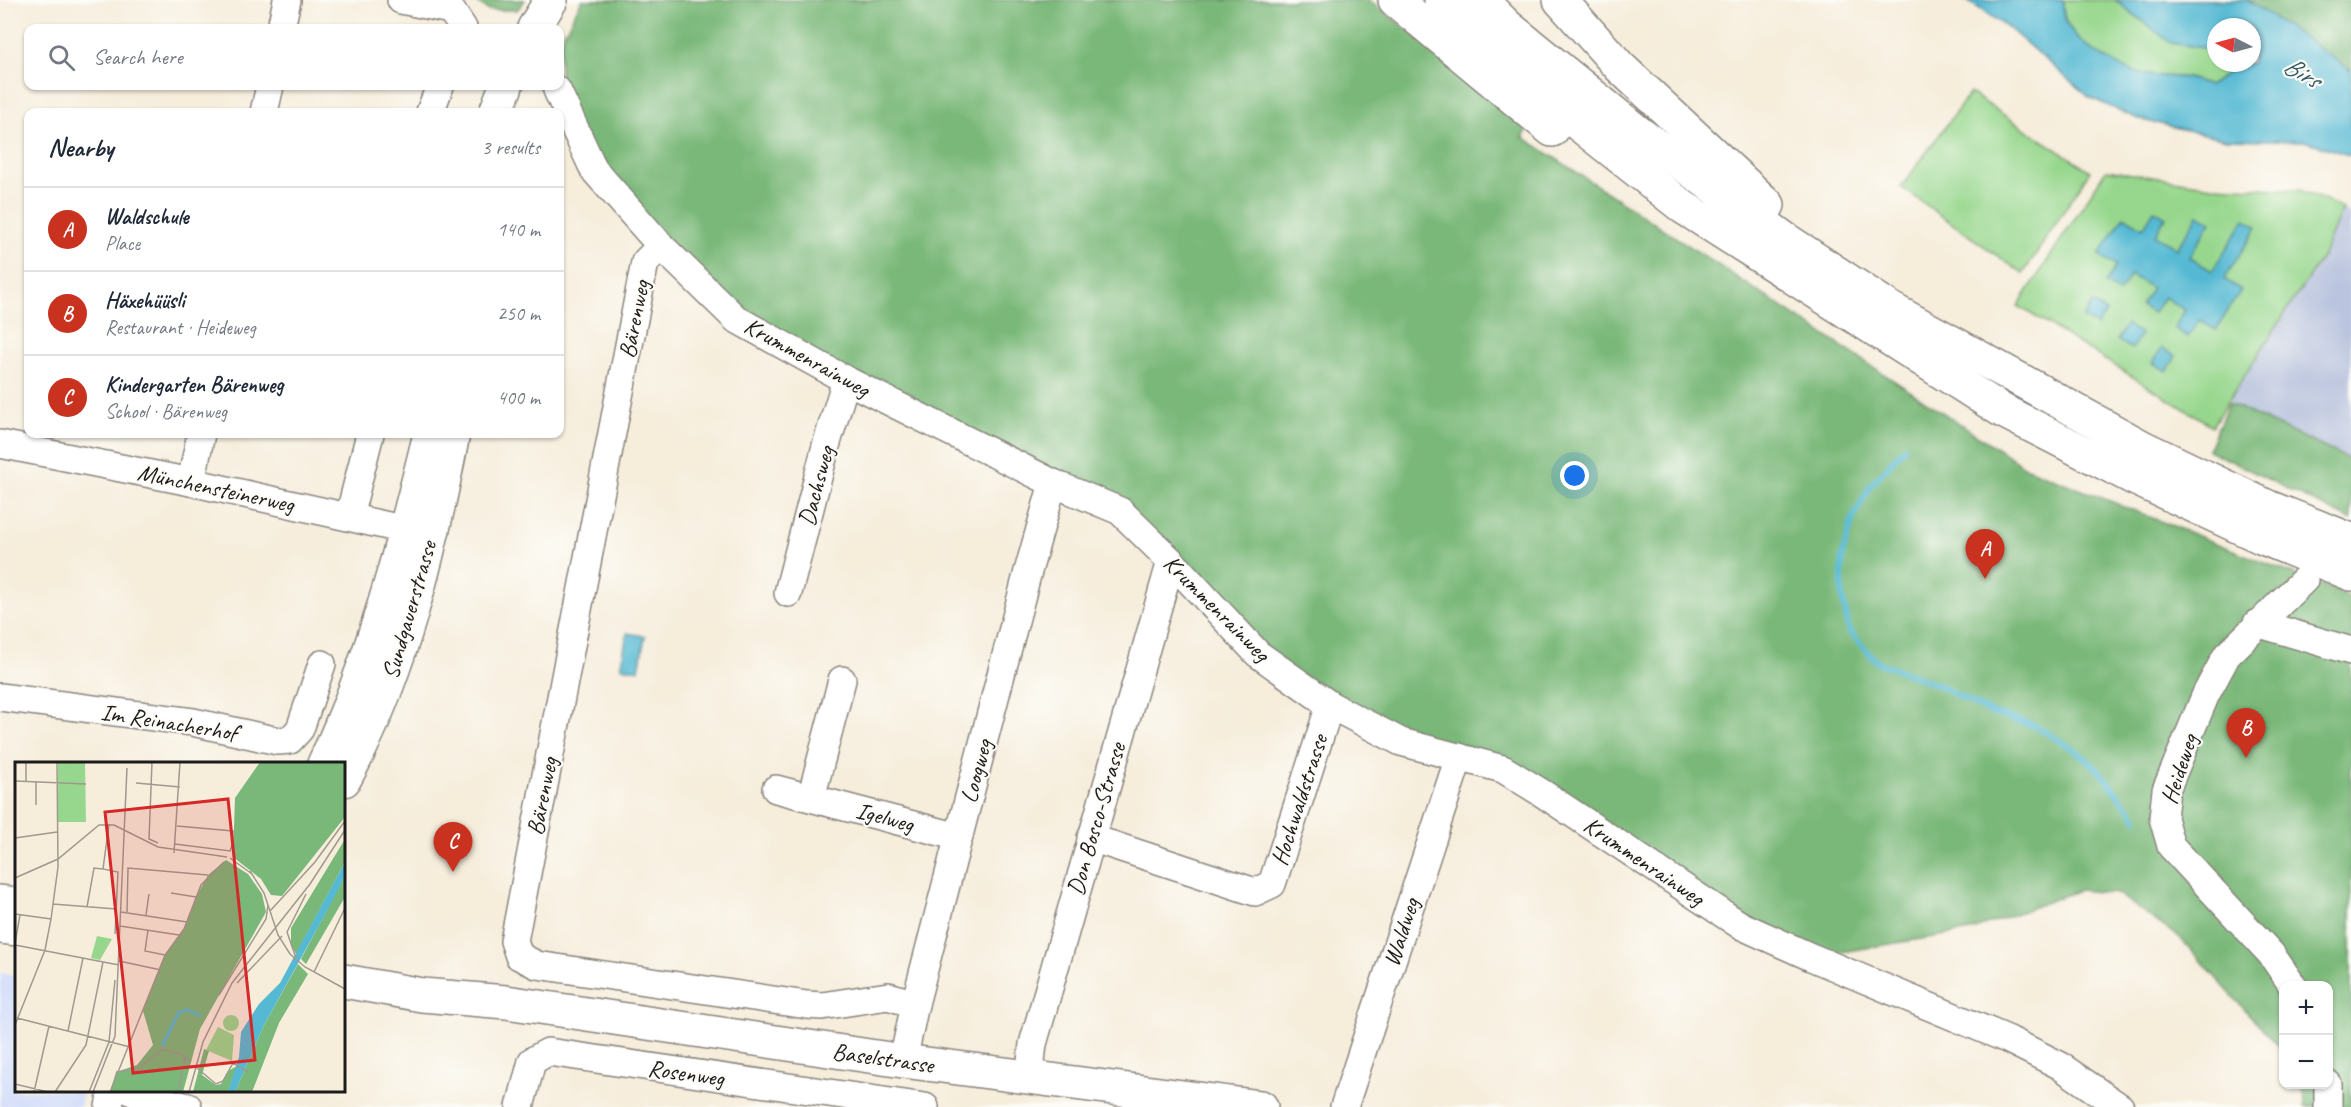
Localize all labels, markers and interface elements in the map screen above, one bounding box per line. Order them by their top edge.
north arrow [2207,18,2261,72]
search box [24,24,564,90]
icon: search [45,41,78,74]
text: Search here [93,43,183,71]
water label: Birs [2278,48,2330,98]
text: Nearby [48,131,113,164]
text: 3 results [481,135,540,160]
text: Waldschule [105,203,189,231]
text: A [62,217,73,242]
text: 140 m [497,217,540,242]
text: Place [105,231,140,256]
street label: Bärenweg [612,276,657,361]
text: Häxehüüsli [105,287,185,315]
text: B [62,301,73,326]
text: 250 m [497,301,540,326]
street label: Krummenrainweg [739,310,877,405]
text: Restaurant · Heideweg [105,315,256,340]
text: Kindergarten Bärenweg [105,371,283,399]
text: C [63,385,72,410]
text: 400 m [497,385,540,410]
text: School · Bärenweg [105,399,227,424]
street label: Dachsweg [791,441,842,529]
street label: Münchensteinerweg [135,457,298,520]
your location [1560,461,1589,490]
pin: A [1966,530,2004,579]
street label: Sundgauerstrasse [375,535,444,683]
street label: Krummenrainweg [1157,548,1278,669]
street label: Im Reinacherhof [99,696,244,748]
pin: B [2226,708,2266,758]
street label: Hochwaldstrasse [1264,729,1335,869]
street label: Heideweg [2154,729,2205,808]
street label: Loogweg [953,735,999,806]
street label: Don Bosco-Strasse [1060,737,1133,898]
street label: Bärenweg [520,753,565,838]
inset map [15,762,345,1092]
street label: Igelweg [853,795,919,839]
street label: Krummenrainweg [1578,810,1712,914]
pin: C [434,822,472,872]
street label: Waldweg [1376,893,1427,970]
map controls [2279,981,2333,1089]
button: + [2279,981,2333,1035]
button: − [2279,1035,2333,1089]
street label: Baselstrasse [831,1036,938,1080]
street label: Rosenweg [646,1053,727,1093]

